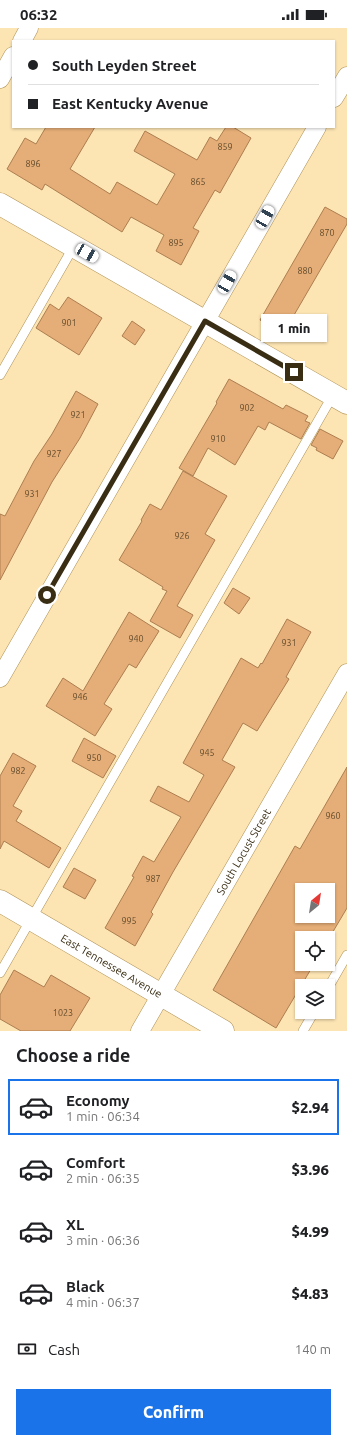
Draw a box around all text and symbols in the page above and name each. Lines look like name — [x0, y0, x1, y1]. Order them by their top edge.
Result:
text: 06:32 — [20, 6, 58, 23]
text: South Leyden Street — [52, 57, 197, 74]
text: East Kentucky Avenue — [52, 95, 209, 112]
house number: 859 — [217, 142, 233, 152]
house number: 896 — [25, 159, 41, 169]
house number: 865 — [190, 177, 206, 187]
car — [254, 204, 276, 230]
house number: 870 — [319, 228, 335, 238]
house number: 895 — [168, 238, 184, 248]
car — [74, 242, 100, 264]
house number: 880 — [297, 266, 313, 276]
car — [216, 269, 238, 295]
callout: 1 min — [261, 314, 327, 342]
house number: 901 — [61, 318, 77, 328]
text: 1 min — [277, 321, 311, 335]
route end — [285, 363, 303, 381]
house number: 902 — [239, 403, 255, 413]
house number: 921 — [70, 410, 86, 420]
house number: 910 — [210, 434, 226, 444]
house number: 927 — [46, 449, 62, 459]
house number: 931 — [24, 489, 40, 499]
house number: 926 — [174, 531, 190, 541]
route start — [38, 586, 56, 604]
house number: 940 — [128, 634, 144, 644]
house number: 931 — [281, 638, 297, 648]
house number: 946 — [72, 692, 88, 702]
house number: 945 — [199, 748, 215, 758]
house number: 950 — [86, 753, 102, 763]
house number: 982 — [10, 766, 26, 776]
street label: South Locust Street — [214, 806, 274, 897]
house number: 960 — [325, 811, 341, 821]
house number: 987 — [145, 874, 161, 884]
north arrow — [295, 883, 335, 923]
map controls — [295, 883, 335, 1019]
house number: 995 — [121, 916, 137, 926]
button: locate — [295, 931, 335, 971]
street label: East Tennessee Avenue — [59, 932, 164, 1000]
button: layers — [295, 979, 335, 1019]
house number: 1023 — [53, 1008, 73, 1018]
text: Choose a ride — [16, 1045, 130, 1065]
icon: car — [18, 1089, 54, 1125]
text: Economy — [66, 1092, 130, 1109]
text: $2.94 — [291, 1099, 329, 1116]
text: 1 min · 06:34 — [66, 1109, 140, 1123]
icon: car — [18, 1151, 54, 1187]
text: Comfort — [66, 1154, 125, 1171]
text: $3.96 — [291, 1161, 329, 1178]
text: 2 min · 06:35 — [66, 1171, 140, 1185]
icon: car — [18, 1213, 54, 1249]
text: XL — [66, 1216, 84, 1233]
text: $4.99 — [291, 1223, 329, 1240]
text: 3 min · 06:36 — [66, 1233, 140, 1247]
icon: car — [18, 1275, 54, 1311]
text: Black — [66, 1278, 105, 1295]
text: $4.83 — [291, 1285, 329, 1302]
text: 4 min · 06:37 — [66, 1295, 140, 1309]
icon: cash — [16, 1338, 38, 1360]
text: Cash — [48, 1341, 80, 1358]
text: 140 m — [295, 1342, 331, 1356]
button: Confirm — [16, 1389, 331, 1435]

